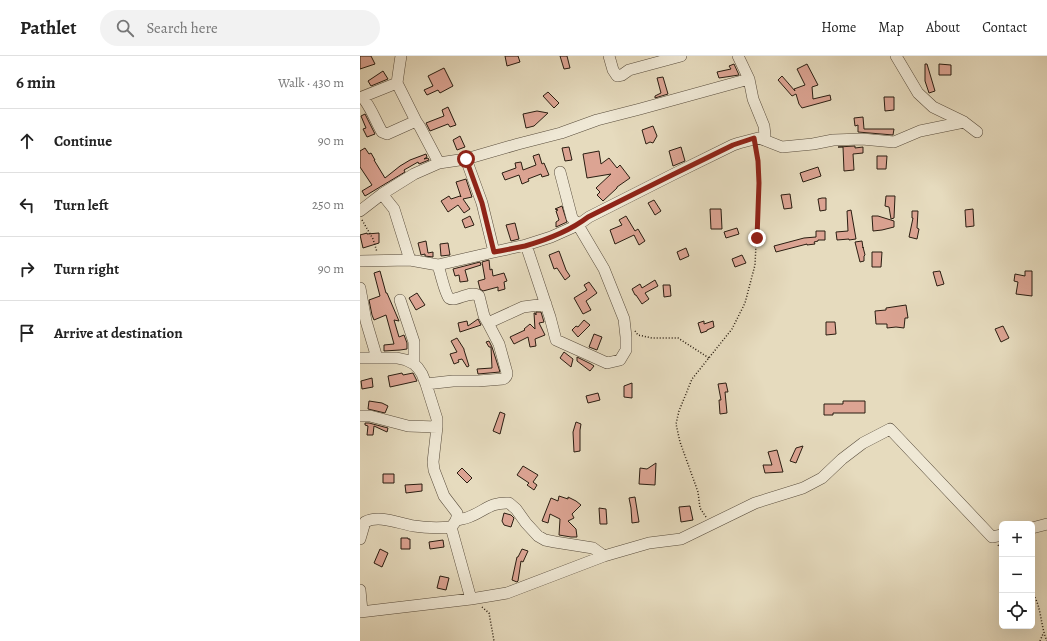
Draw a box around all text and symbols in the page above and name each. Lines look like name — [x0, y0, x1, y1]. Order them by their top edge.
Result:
search box — [100, 10, 380, 46]
text: Pathlet — [20, 15, 76, 41]
icon: search — [114, 17, 136, 39]
text: Search here — [146, 18, 218, 38]
text: Home — [821, 18, 856, 37]
text: Map — [878, 18, 904, 37]
text: About — [926, 18, 960, 37]
text: Contact — [982, 18, 1027, 37]
text: 6 min — [16, 71, 56, 94]
text: Walk · 430 m — [278, 74, 344, 91]
icon: ahead — [16, 130, 38, 152]
text: Continue — [54, 131, 112, 151]
text: 90 m — [318, 132, 344, 149]
route start — [457, 150, 475, 168]
icon: left — [16, 194, 38, 216]
text: Turn left — [54, 195, 109, 215]
text: 250 m — [312, 196, 344, 213]
route end — [748, 229, 766, 247]
icon: right — [16, 258, 38, 280]
text: Turn right — [54, 259, 119, 279]
text: 90 m — [318, 260, 344, 277]
icon: arrive — [16, 322, 38, 344]
text: Arrive at destination — [54, 323, 183, 343]
map controls — [999, 521, 1035, 629]
button: + — [999, 521, 1035, 557]
button: − — [999, 557, 1035, 593]
button: locate — [999, 593, 1035, 629]

